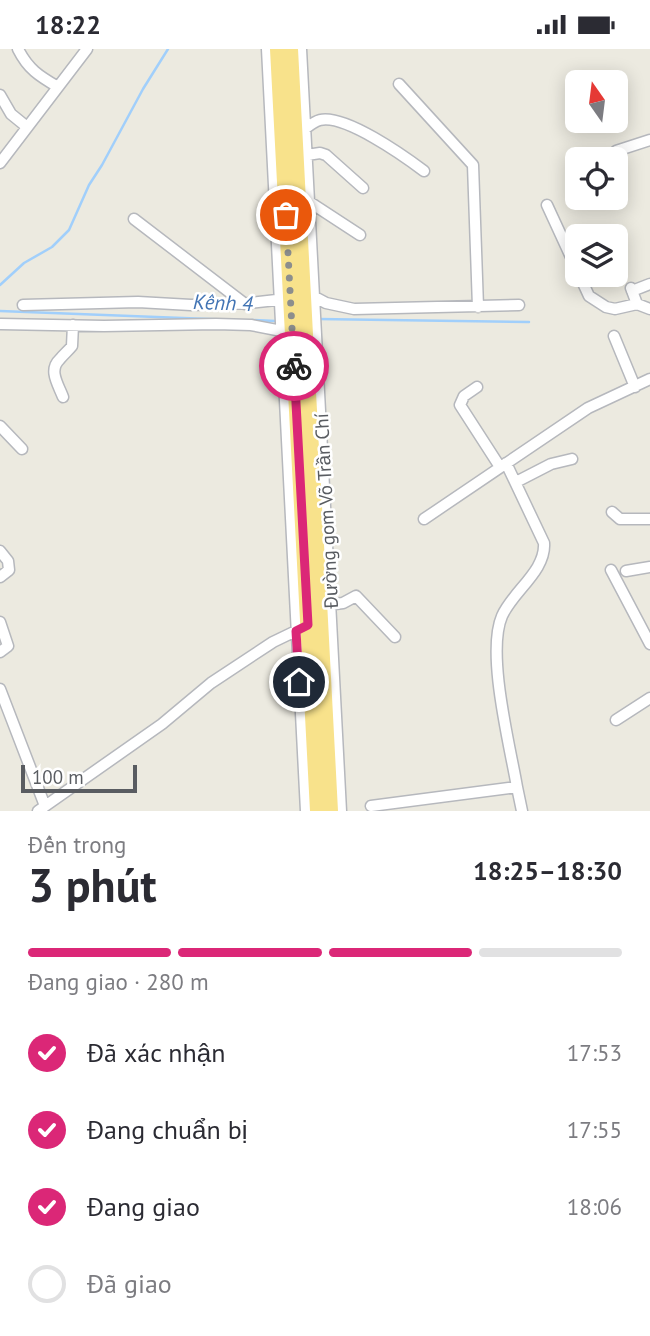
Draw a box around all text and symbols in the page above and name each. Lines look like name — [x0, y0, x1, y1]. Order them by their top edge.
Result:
text: 18:22 — [35, 8, 101, 41]
north arrow — [565, 70, 628, 133]
map controls — [565, 70, 628, 287]
button: locate — [565, 147, 628, 210]
pin — [256, 185, 316, 245]
icon: bag — [267, 196, 305, 234]
button: layers — [565, 224, 628, 287]
water label: Kênh 4 — [193, 288, 254, 317]
courier — [259, 331, 329, 401]
icon: bike — [275, 347, 313, 385]
street label: Đường gom Võ Trần Chí — [309, 413, 343, 610]
pin — [269, 652, 329, 712]
icon: home — [280, 663, 318, 701]
scale bar — [21, 762, 136, 794]
text: 100 m — [32, 765, 84, 789]
text: Đến trong — [28, 830, 126, 859]
text: 18:25–18:30 — [473, 854, 622, 887]
text: 3 phút — [28, 855, 156, 915]
text: Đang giao · 280 m — [28, 967, 209, 996]
icon: check — [28, 1034, 66, 1072]
text: Đã xác nhận — [87, 1036, 225, 1069]
text: 17:53 — [567, 1038, 622, 1067]
icon: check — [28, 1111, 66, 1149]
text: Đang chuẩn bị — [87, 1113, 248, 1146]
text: 17:55 — [567, 1115, 622, 1144]
icon: check — [28, 1188, 66, 1226]
text: Đang giao — [87, 1190, 200, 1223]
text: 18:06 — [567, 1192, 622, 1221]
text: Đã giao — [87, 1267, 172, 1300]

